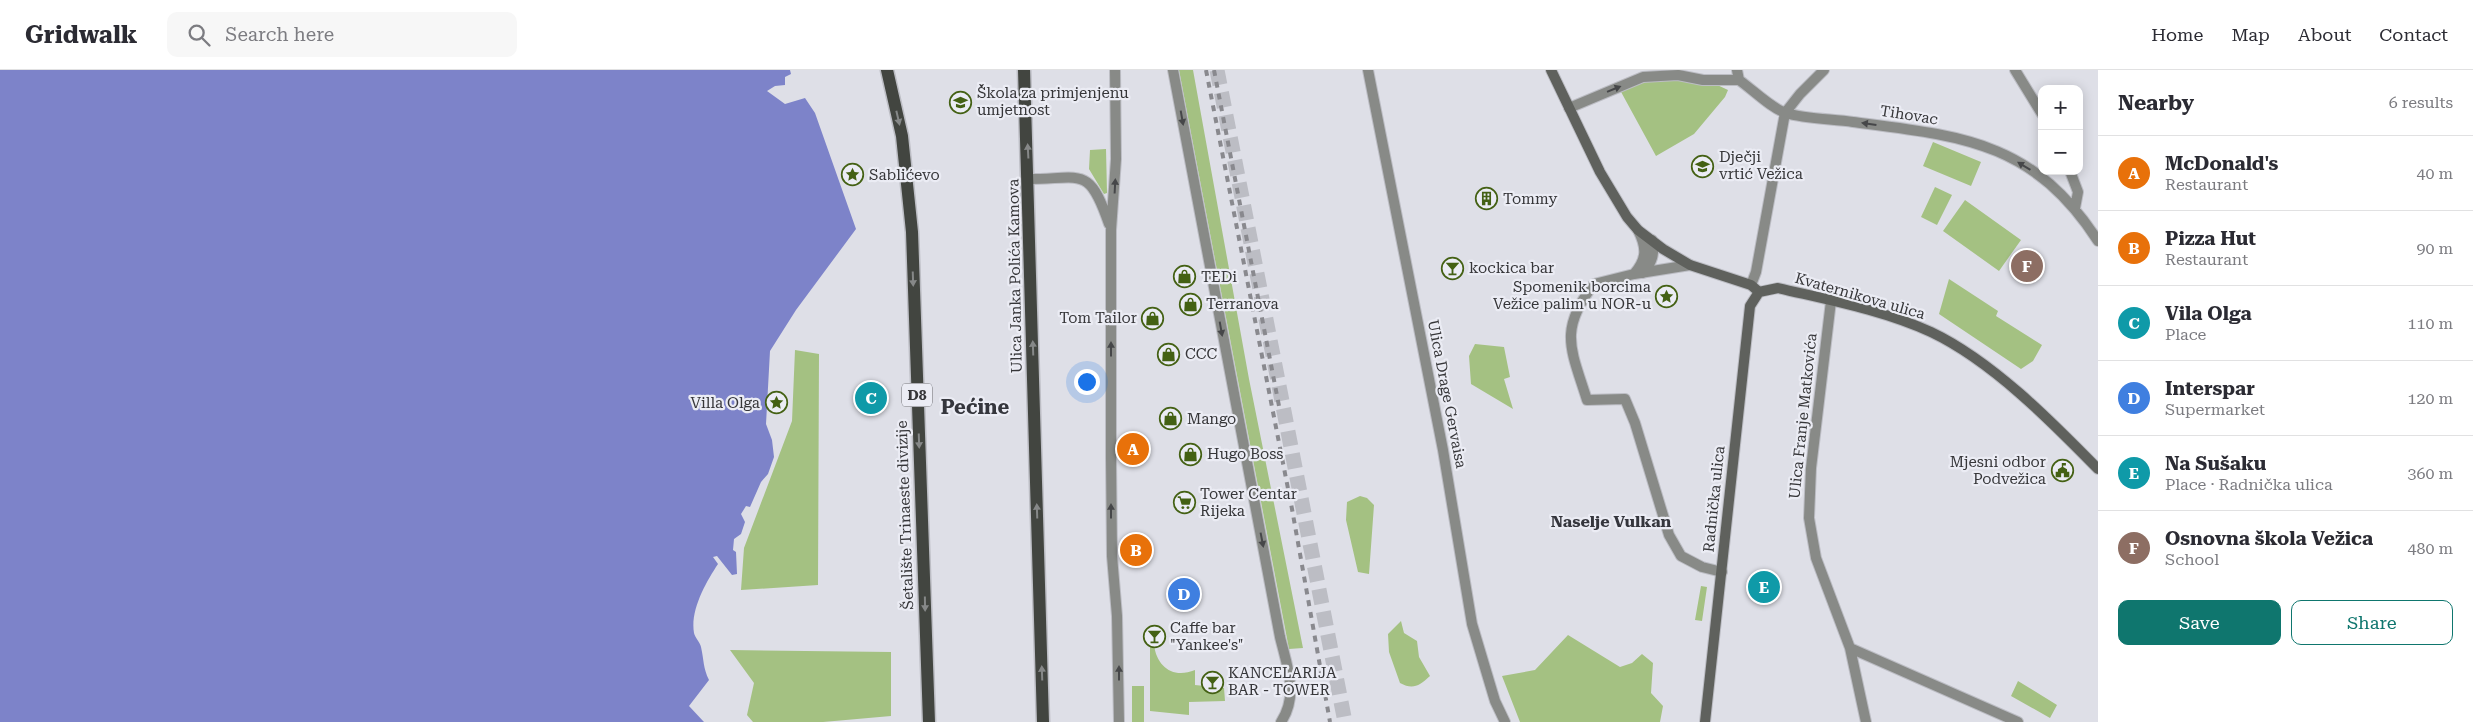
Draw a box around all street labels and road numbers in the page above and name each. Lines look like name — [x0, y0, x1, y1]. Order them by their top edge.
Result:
street label: Tihovac — [1879, 102, 1939, 128]
street label: Ulica Janka Polića Kamova — [1004, 179, 1026, 373]
street label: Kvaternikova ulica — [1793, 269, 1927, 323]
street label: Ulica Drage Gervaisa — [1424, 318, 1470, 470]
street label: Ulica Franje Matkovića — [1785, 332, 1821, 500]
road number: D8 — [902, 384, 932, 406]
street label: Šetalište Trinaeste divizije — [893, 420, 917, 610]
street label: Radnička ulica — [1699, 445, 1729, 553]

